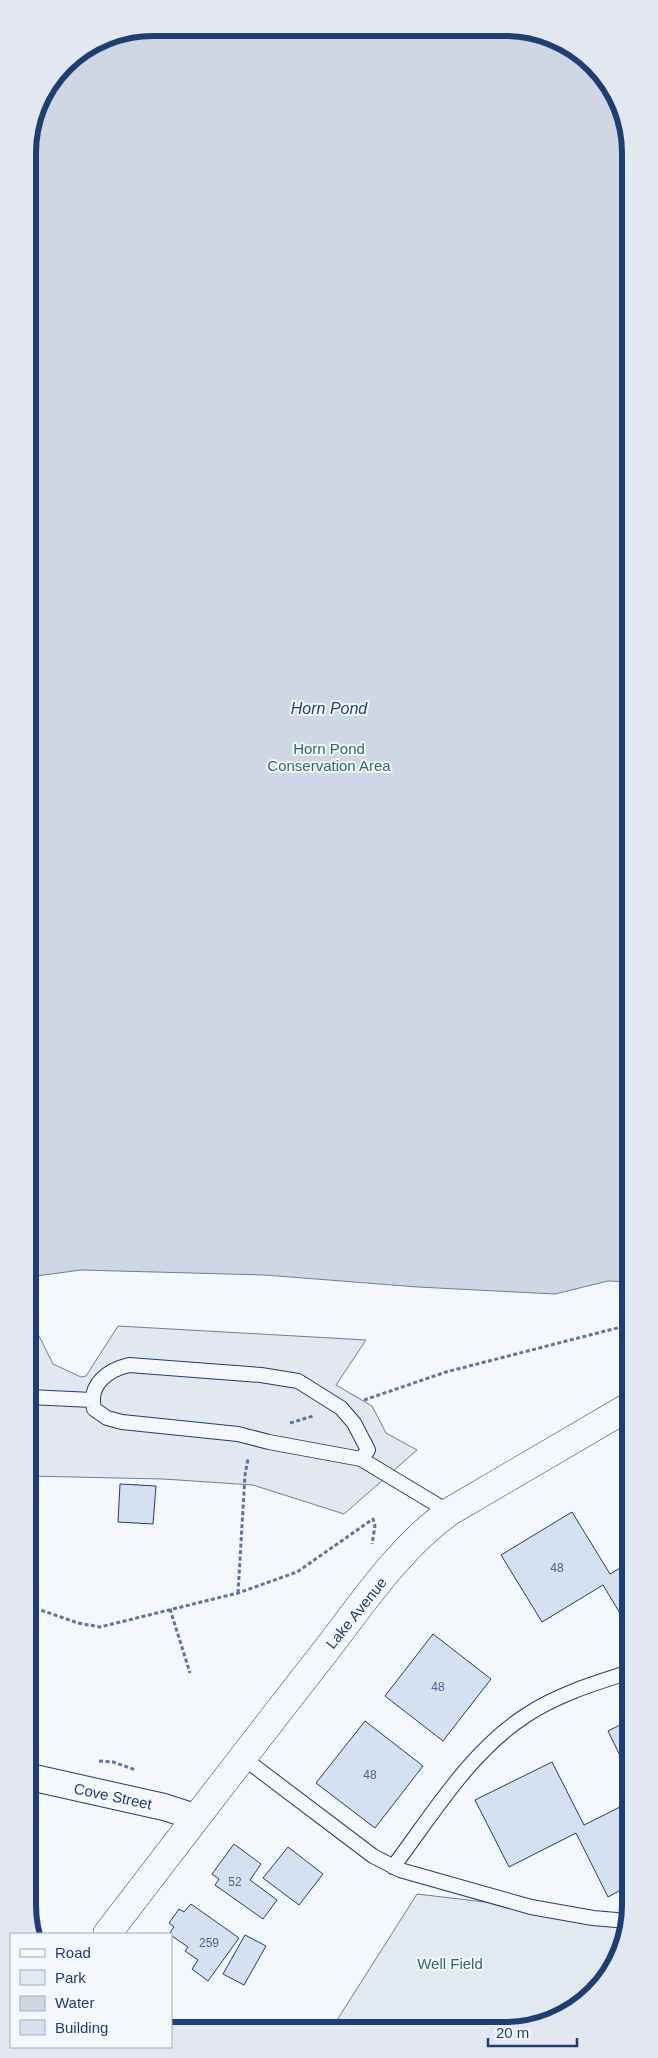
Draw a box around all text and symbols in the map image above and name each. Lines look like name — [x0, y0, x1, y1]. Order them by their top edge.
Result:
water label: Horn Pond — [291, 700, 368, 717]
park label: Horn Pond Conservation Area — [267, 740, 391, 774]
house number: 48 — [550, 1561, 564, 1575]
street label: Lake Avenue — [322, 1574, 390, 1652]
house number: 48 — [431, 1680, 445, 1694]
house number: 48 — [363, 1768, 377, 1782]
street label: Cove Street — [72, 1779, 154, 1813]
house number: 52 — [228, 1875, 242, 1889]
legend — [10, 1933, 172, 2048]
house number: 259 — [199, 1936, 219, 1950]
text: Road — [55, 1944, 91, 1961]
park label: Well Field — [417, 1955, 483, 1972]
text: Park — [55, 1969, 86, 1986]
text: Water — [55, 1994, 94, 2011]
scale bar — [488, 2016, 577, 2048]
text: Building — [55, 2019, 108, 2036]
text: 20 m — [496, 2024, 529, 2041]

